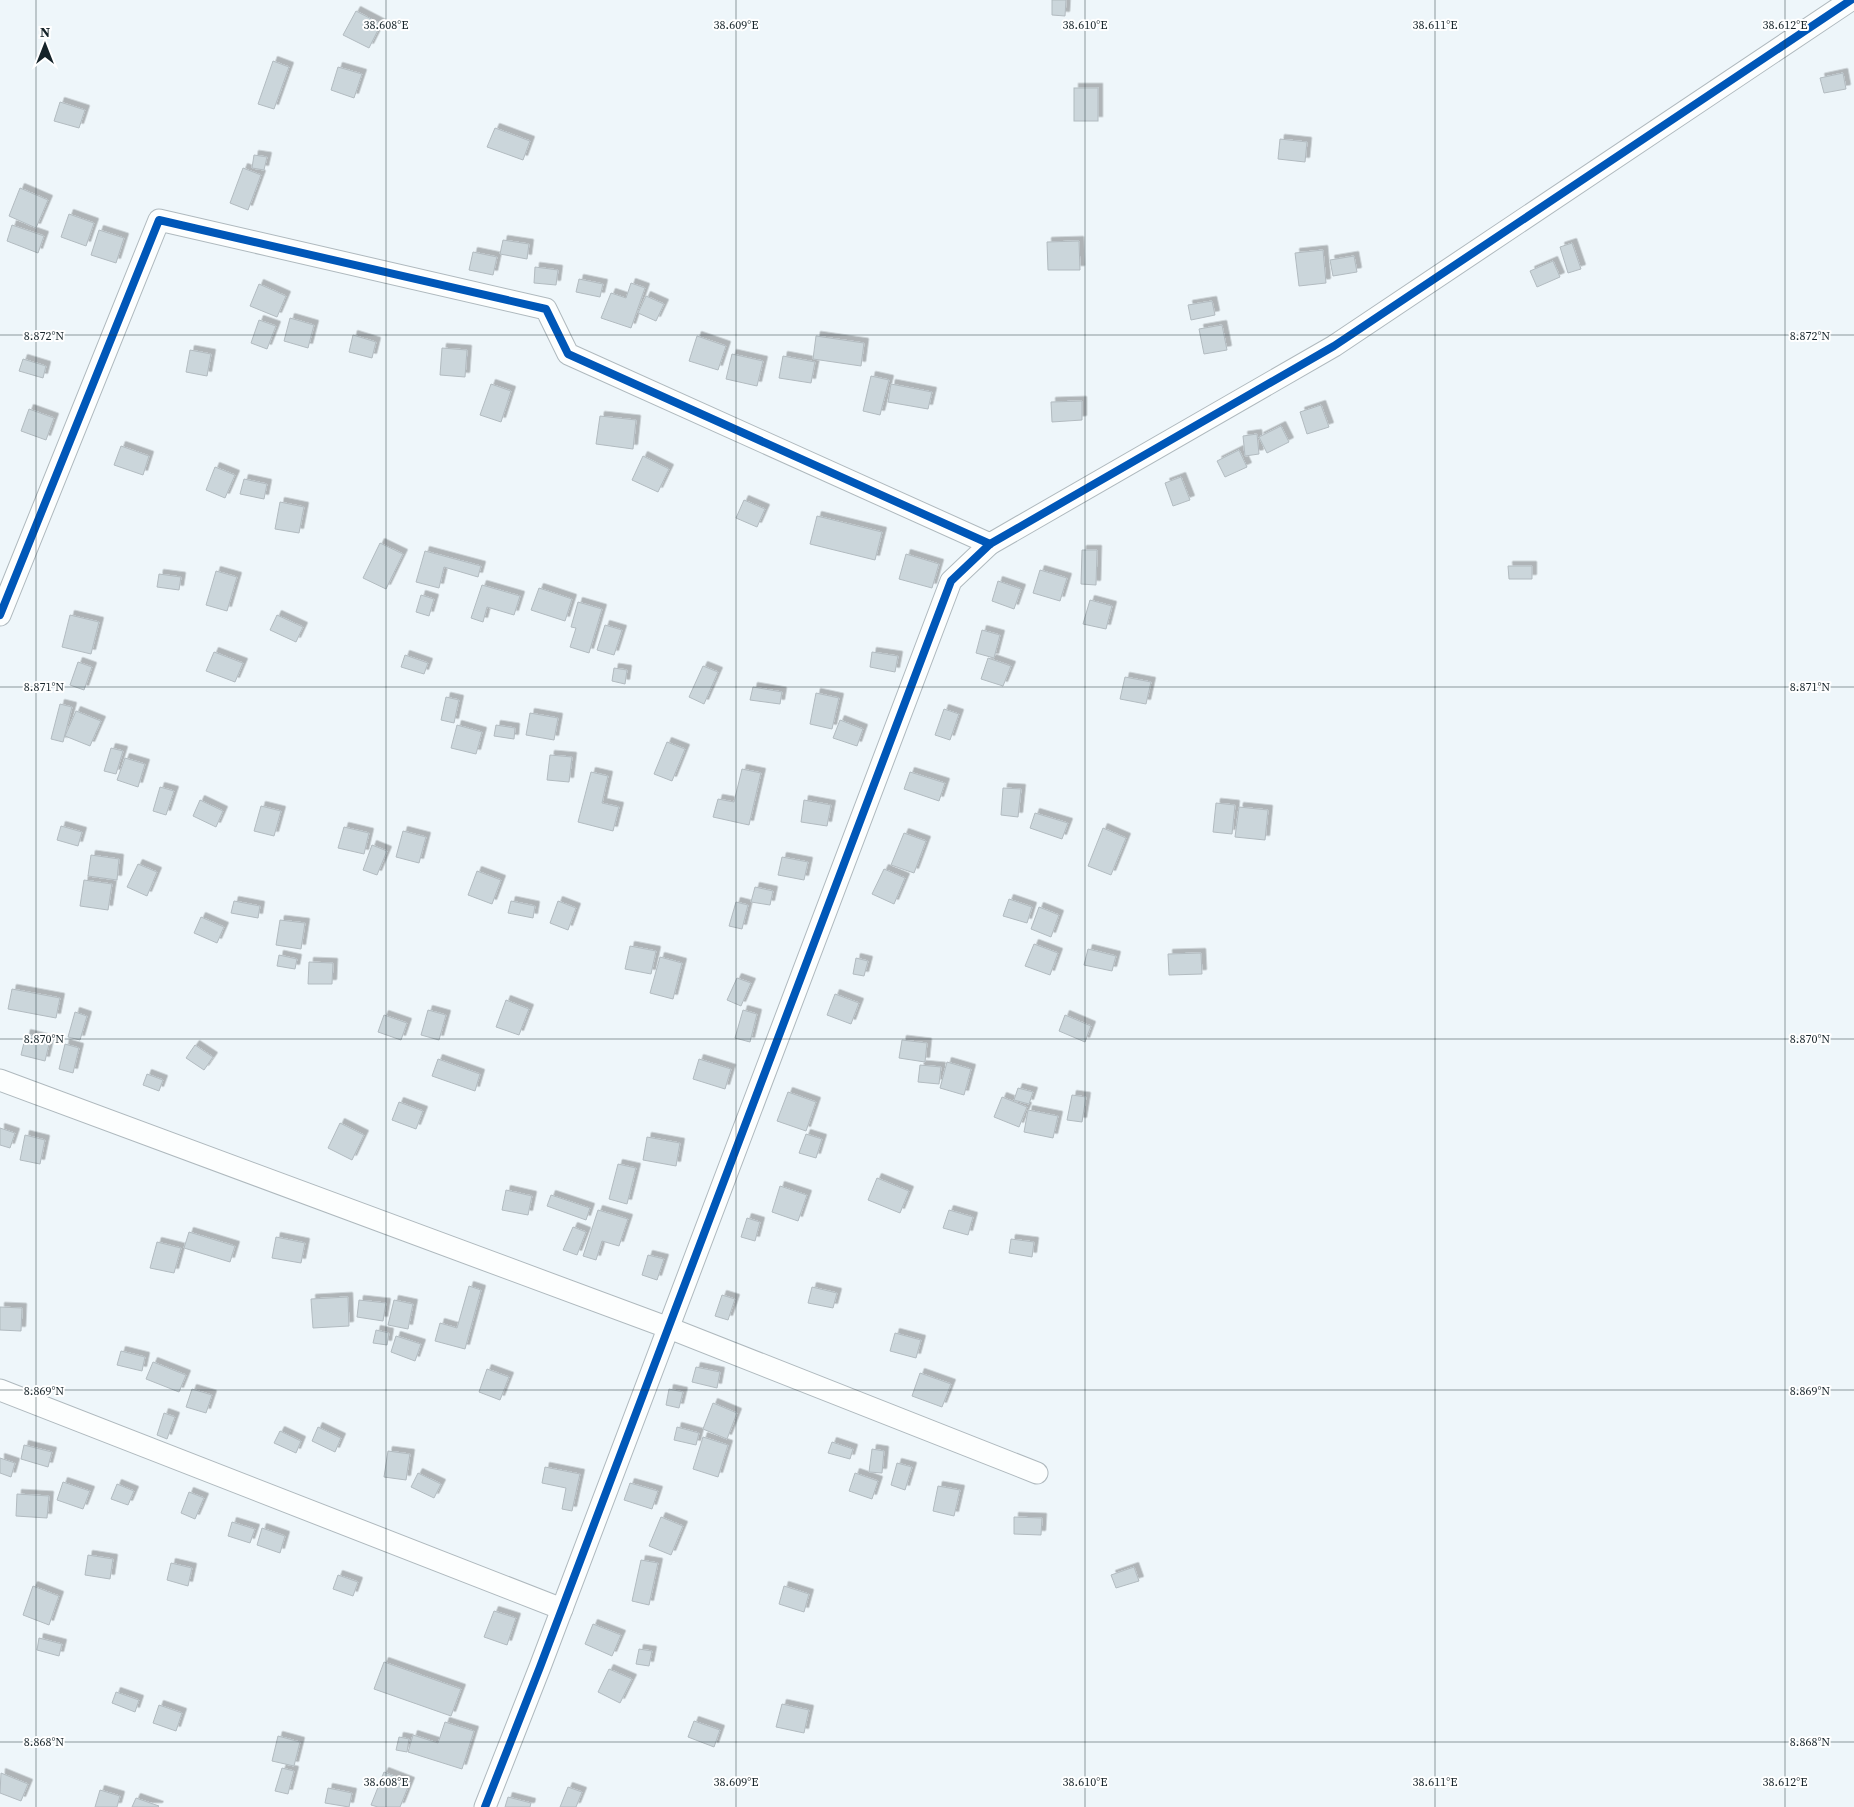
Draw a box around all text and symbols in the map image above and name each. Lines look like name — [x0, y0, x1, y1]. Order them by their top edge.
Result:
text: 38.608°E — [364, 17, 408, 33]
text: 38.609°E — [714, 17, 758, 33]
text: 38.610°E — [1063, 17, 1107, 33]
text: 38.611°E — [1413, 17, 1457, 33]
text: 38.612°E — [1763, 17, 1807, 33]
north arrow — [20, 20, 70, 70]
text: N — [40, 22, 50, 42]
text: 8.872°N — [24, 328, 64, 344]
text: 8.872°N — [1790, 328, 1830, 344]
text: 8.871°N — [24, 679, 64, 695]
text: 8.871°N — [1790, 679, 1830, 695]
text: 8.870°N — [24, 1031, 64, 1047]
text: 8.870°N — [1790, 1031, 1830, 1047]
text: 8.869°N — [24, 1383, 64, 1399]
text: 8.869°N — [1790, 1383, 1830, 1399]
text: 8.868°N — [24, 1734, 64, 1750]
text: 8.868°N — [1790, 1734, 1830, 1750]
text: 38.608°E — [364, 1774, 408, 1790]
text: 38.609°E — [714, 1774, 758, 1790]
text: 38.610°E — [1063, 1774, 1107, 1790]
text: 38.611°E — [1413, 1774, 1457, 1790]
text: 38.612°E — [1763, 1774, 1807, 1790]

